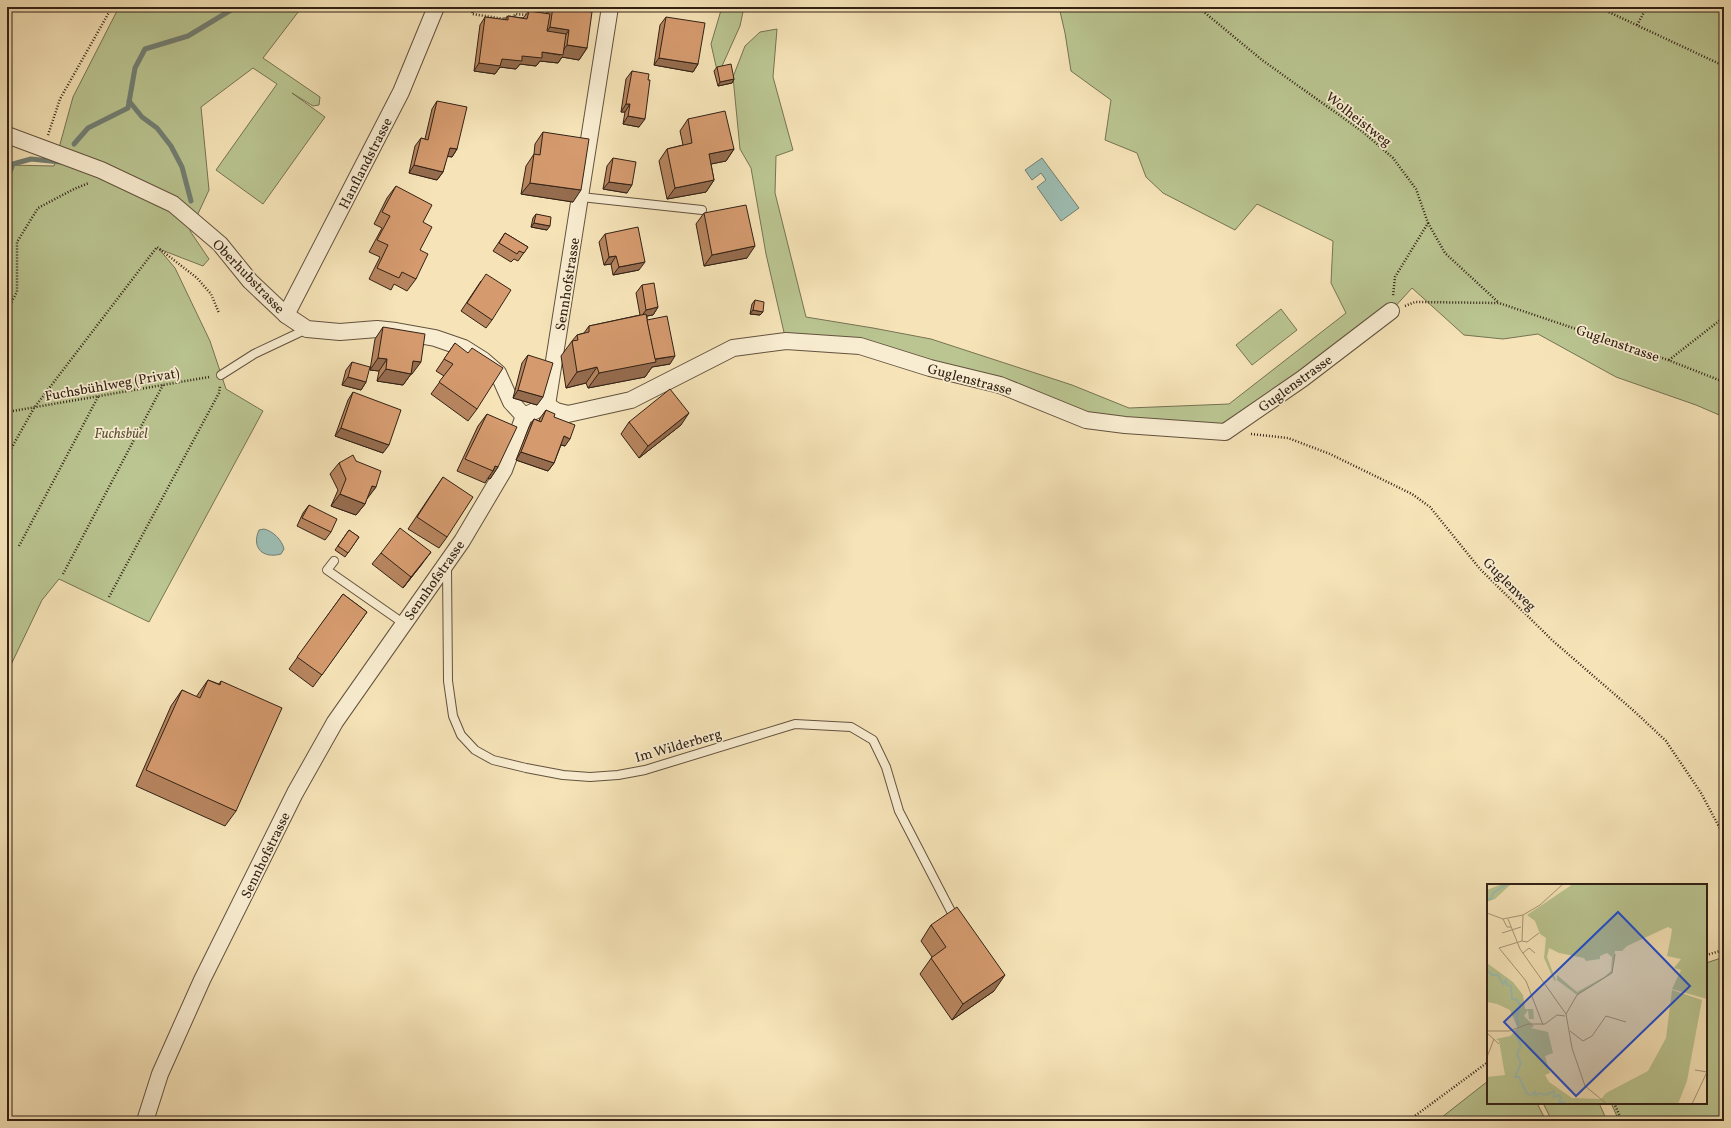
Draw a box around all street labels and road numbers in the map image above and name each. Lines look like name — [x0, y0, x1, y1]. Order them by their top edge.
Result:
street label: Wolheistweg — [1321, 88, 1395, 152]
street label: Hanflandstrasse — [335, 114, 398, 213]
street label: Oberhubstrasse — [208, 236, 289, 319]
street label: Sennhofstrasse — [552, 236, 585, 332]
street label: Guglenstrasse — [1573, 321, 1662, 368]
street label: Guglenstrasse — [1255, 351, 1337, 417]
street label: Guglenstrasse — [925, 360, 1014, 401]
street label: Fuchsbühlweg (Privat) — [43, 364, 181, 407]
street label: Sennhofstrasse — [400, 537, 470, 625]
street label: Guglenweg — [1478, 554, 1540, 616]
street label: Im Wilderberg — [633, 725, 724, 768]
street label: Sennhofstrasse — [237, 809, 296, 902]

